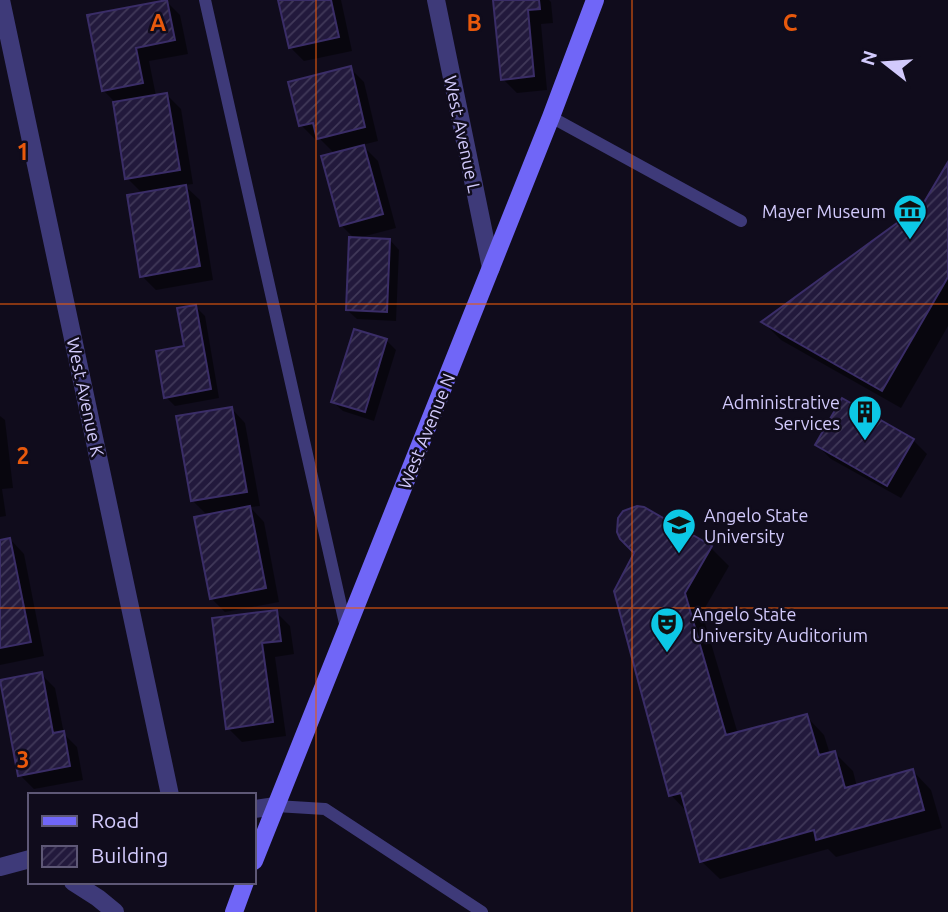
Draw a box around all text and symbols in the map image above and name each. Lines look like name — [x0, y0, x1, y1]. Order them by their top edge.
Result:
text: A — [150, 10, 166, 35]
text: B — [466, 10, 482, 35]
text: C — [783, 10, 798, 35]
north arrow — [850, 28, 920, 98]
text: N — [856, 48, 881, 68]
street label: West Avenue L — [441, 74, 485, 194]
text: 1 — [17, 139, 29, 164]
museum icon: Mayer Museum — [891, 192, 929, 241]
place label: Mayer Museum — [762, 201, 886, 221]
street label: West Avenue K — [64, 336, 108, 458]
street label: West Avenue N — [394, 370, 458, 492]
place label: Administrative Services — [722, 392, 840, 433]
building icon: Administrative Services — [846, 393, 884, 442]
text: 2 — [17, 443, 29, 468]
place label: Angelo State University — [704, 505, 808, 546]
school or university icon: Angelo State University — [660, 506, 698, 555]
place label: Angelo State University Auditorium — [692, 604, 868, 645]
theatre icon: Angelo State University Auditorium — [648, 605, 686, 654]
text: 3 — [17, 747, 29, 772]
legend — [28, 793, 256, 884]
text: Road — [91, 808, 139, 832]
text: Building — [91, 843, 168, 867]

